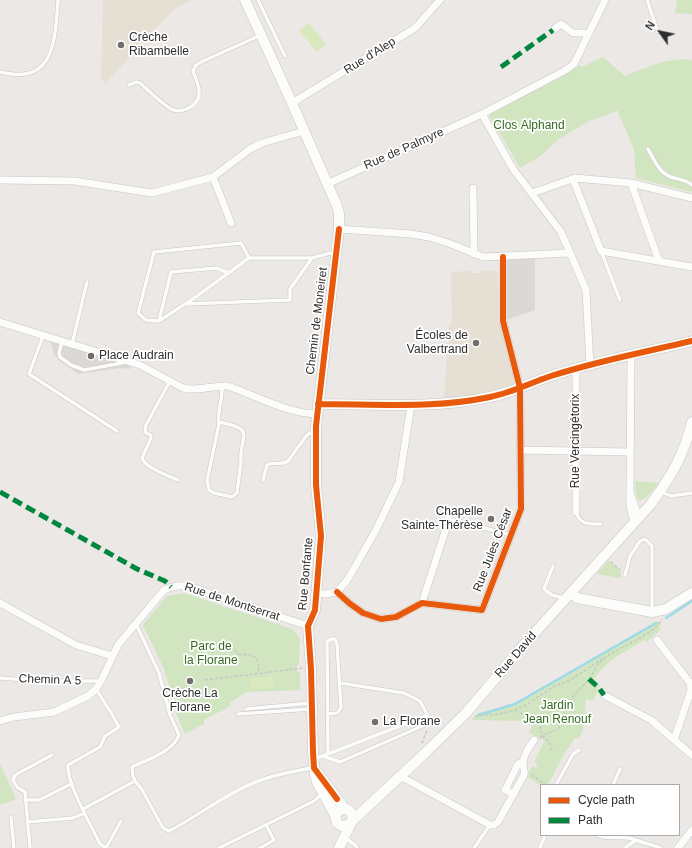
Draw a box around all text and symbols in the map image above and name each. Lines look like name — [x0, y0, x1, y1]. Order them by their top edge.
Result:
north arrow — [640, 12, 680, 52]
text: N — [643, 19, 657, 32]
place label: Crèche Ribambelle — [129, 31, 189, 59]
street label: Rue d'Alep — [341, 34, 399, 78]
marker: Crèche Ribambelle — [116, 40, 126, 50]
park label: Clos Alphand — [493, 119, 565, 133]
street label: Rue de Palmyre — [362, 125, 446, 173]
street label: Chemin de Moneiret — [303, 266, 331, 376]
place label: Écoles de Valbertrand — [407, 329, 468, 357]
marker: Écoles de Valbertrand — [471, 338, 481, 348]
place label: Place Audrain — [99, 349, 174, 363]
marker: Place Audrain — [86, 351, 96, 361]
street label: Rue Vercingétorix — [569, 394, 583, 488]
place label: Chapelle Sainte-Thérèse — [401, 505, 483, 533]
street label: Rue Jules César — [470, 506, 516, 594]
marker: Chapelle Sainte-Thérèse — [486, 514, 496, 524]
street label: Rue Bonfante — [296, 537, 316, 611]
street label: Rue de Montserrat — [183, 580, 281, 624]
street label: Rue David — [492, 629, 540, 681]
park label: Parc de la Florane — [184, 640, 238, 668]
street label: Chemin A 5 — [18, 672, 82, 688]
marker: Crèche La Florane — [185, 676, 195, 686]
place label: Crèche La Florane — [162, 687, 218, 715]
park label: Jardin Jean Renouf — [523, 699, 591, 727]
place label: La Florane — [383, 715, 440, 729]
marker: La Florane — [370, 717, 380, 727]
legend — [540, 784, 680, 836]
text: Cycle path — [578, 793, 635, 807]
text: Path — [578, 813, 603, 827]

